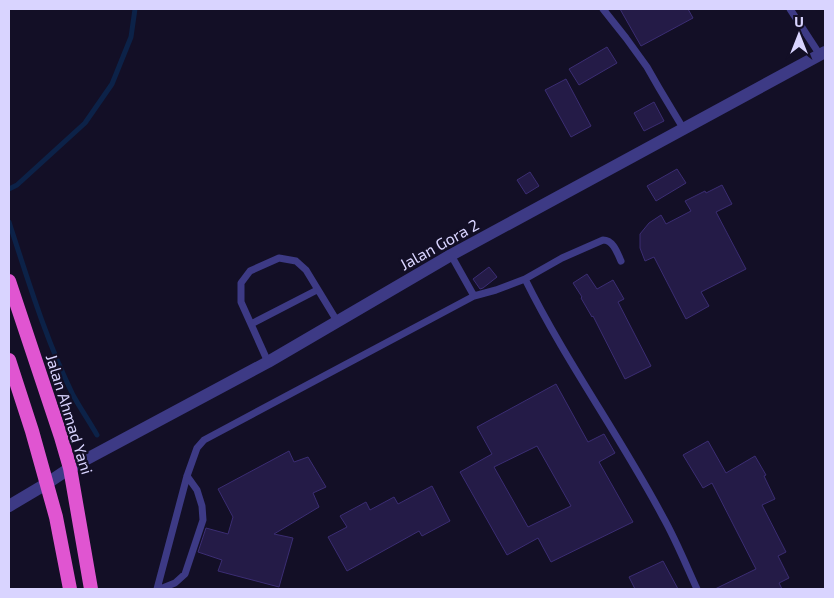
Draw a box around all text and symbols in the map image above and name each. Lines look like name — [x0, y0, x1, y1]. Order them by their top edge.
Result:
north arrow — [774, 10, 824, 60]
text: U — [794, 13, 804, 30]
street label: Jalan Gora 2 — [396, 214, 482, 274]
street label: Jalan Ahmad Yani — [43, 352, 97, 476]

